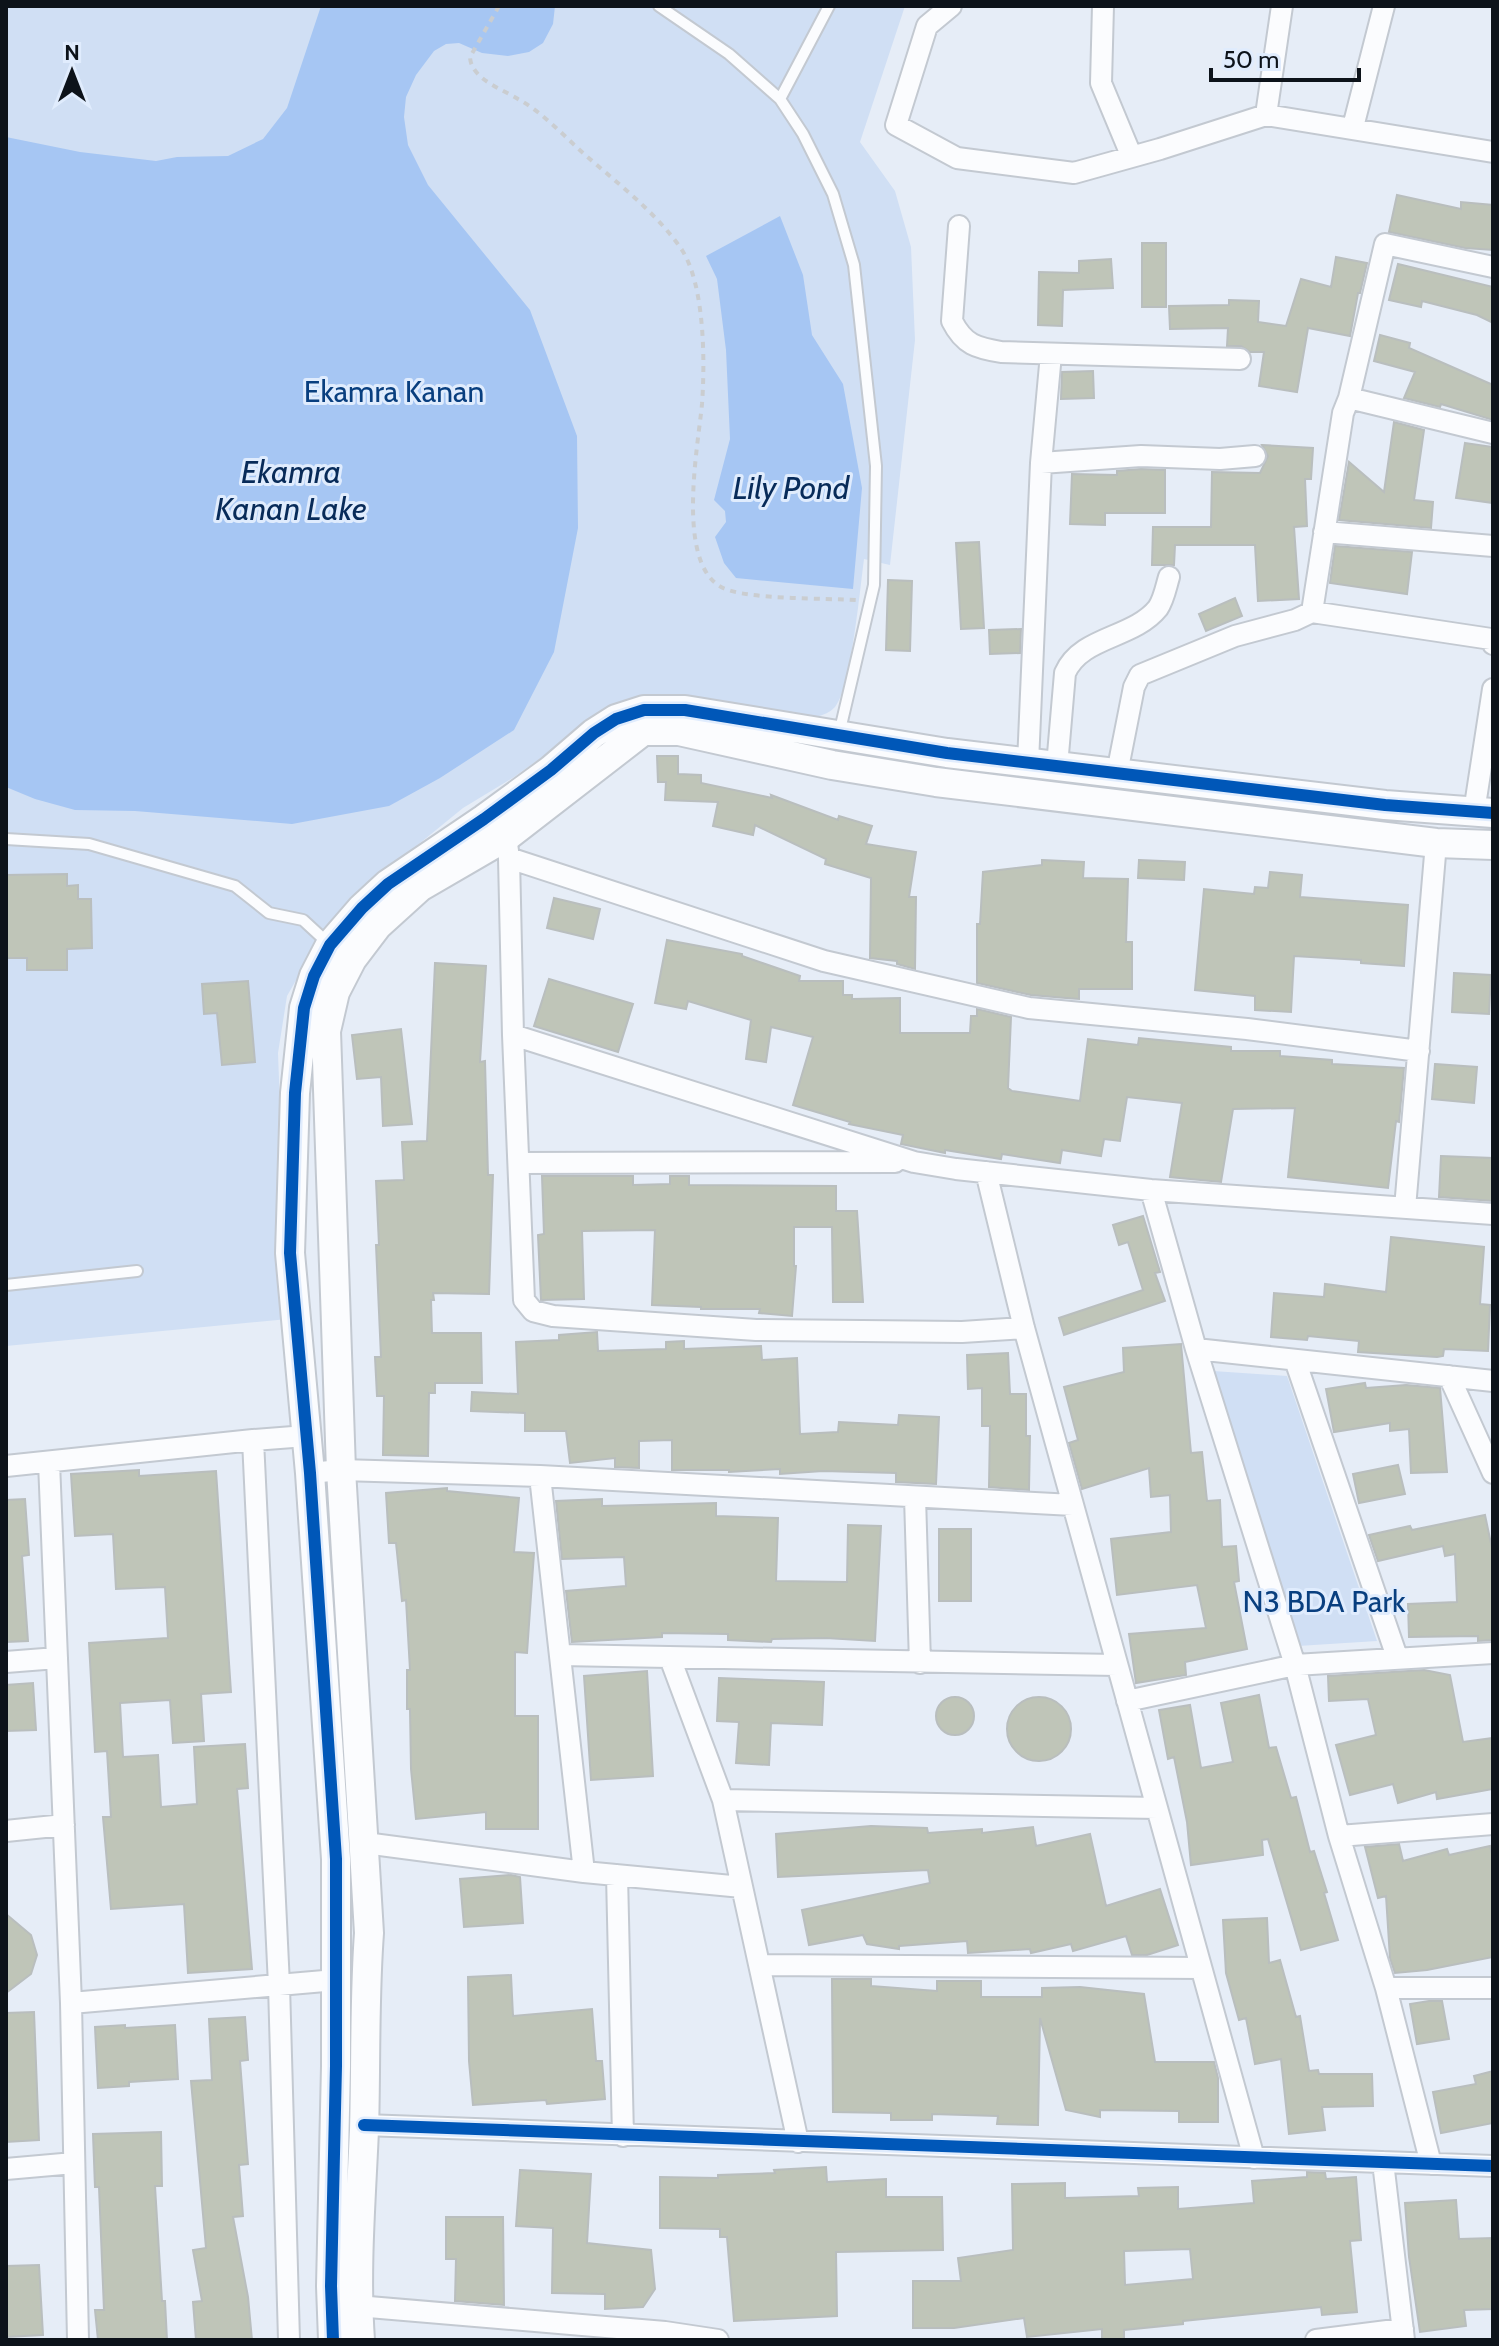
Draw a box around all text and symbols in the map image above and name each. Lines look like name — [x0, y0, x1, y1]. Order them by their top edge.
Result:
north arrow — [32, 32, 112, 112]
scale bar — [1211, 32, 1359, 82]
text: N — [64, 39, 80, 66]
text: 50 m — [1223, 45, 1279, 74]
park label: Ekamra Kanan — [304, 373, 484, 410]
water label: Ekamra Kanan Lake — [215, 452, 367, 528]
water label: Lily Pond — [733, 468, 851, 507]
park label: N3 BDA Park — [1243, 1583, 1406, 1620]

